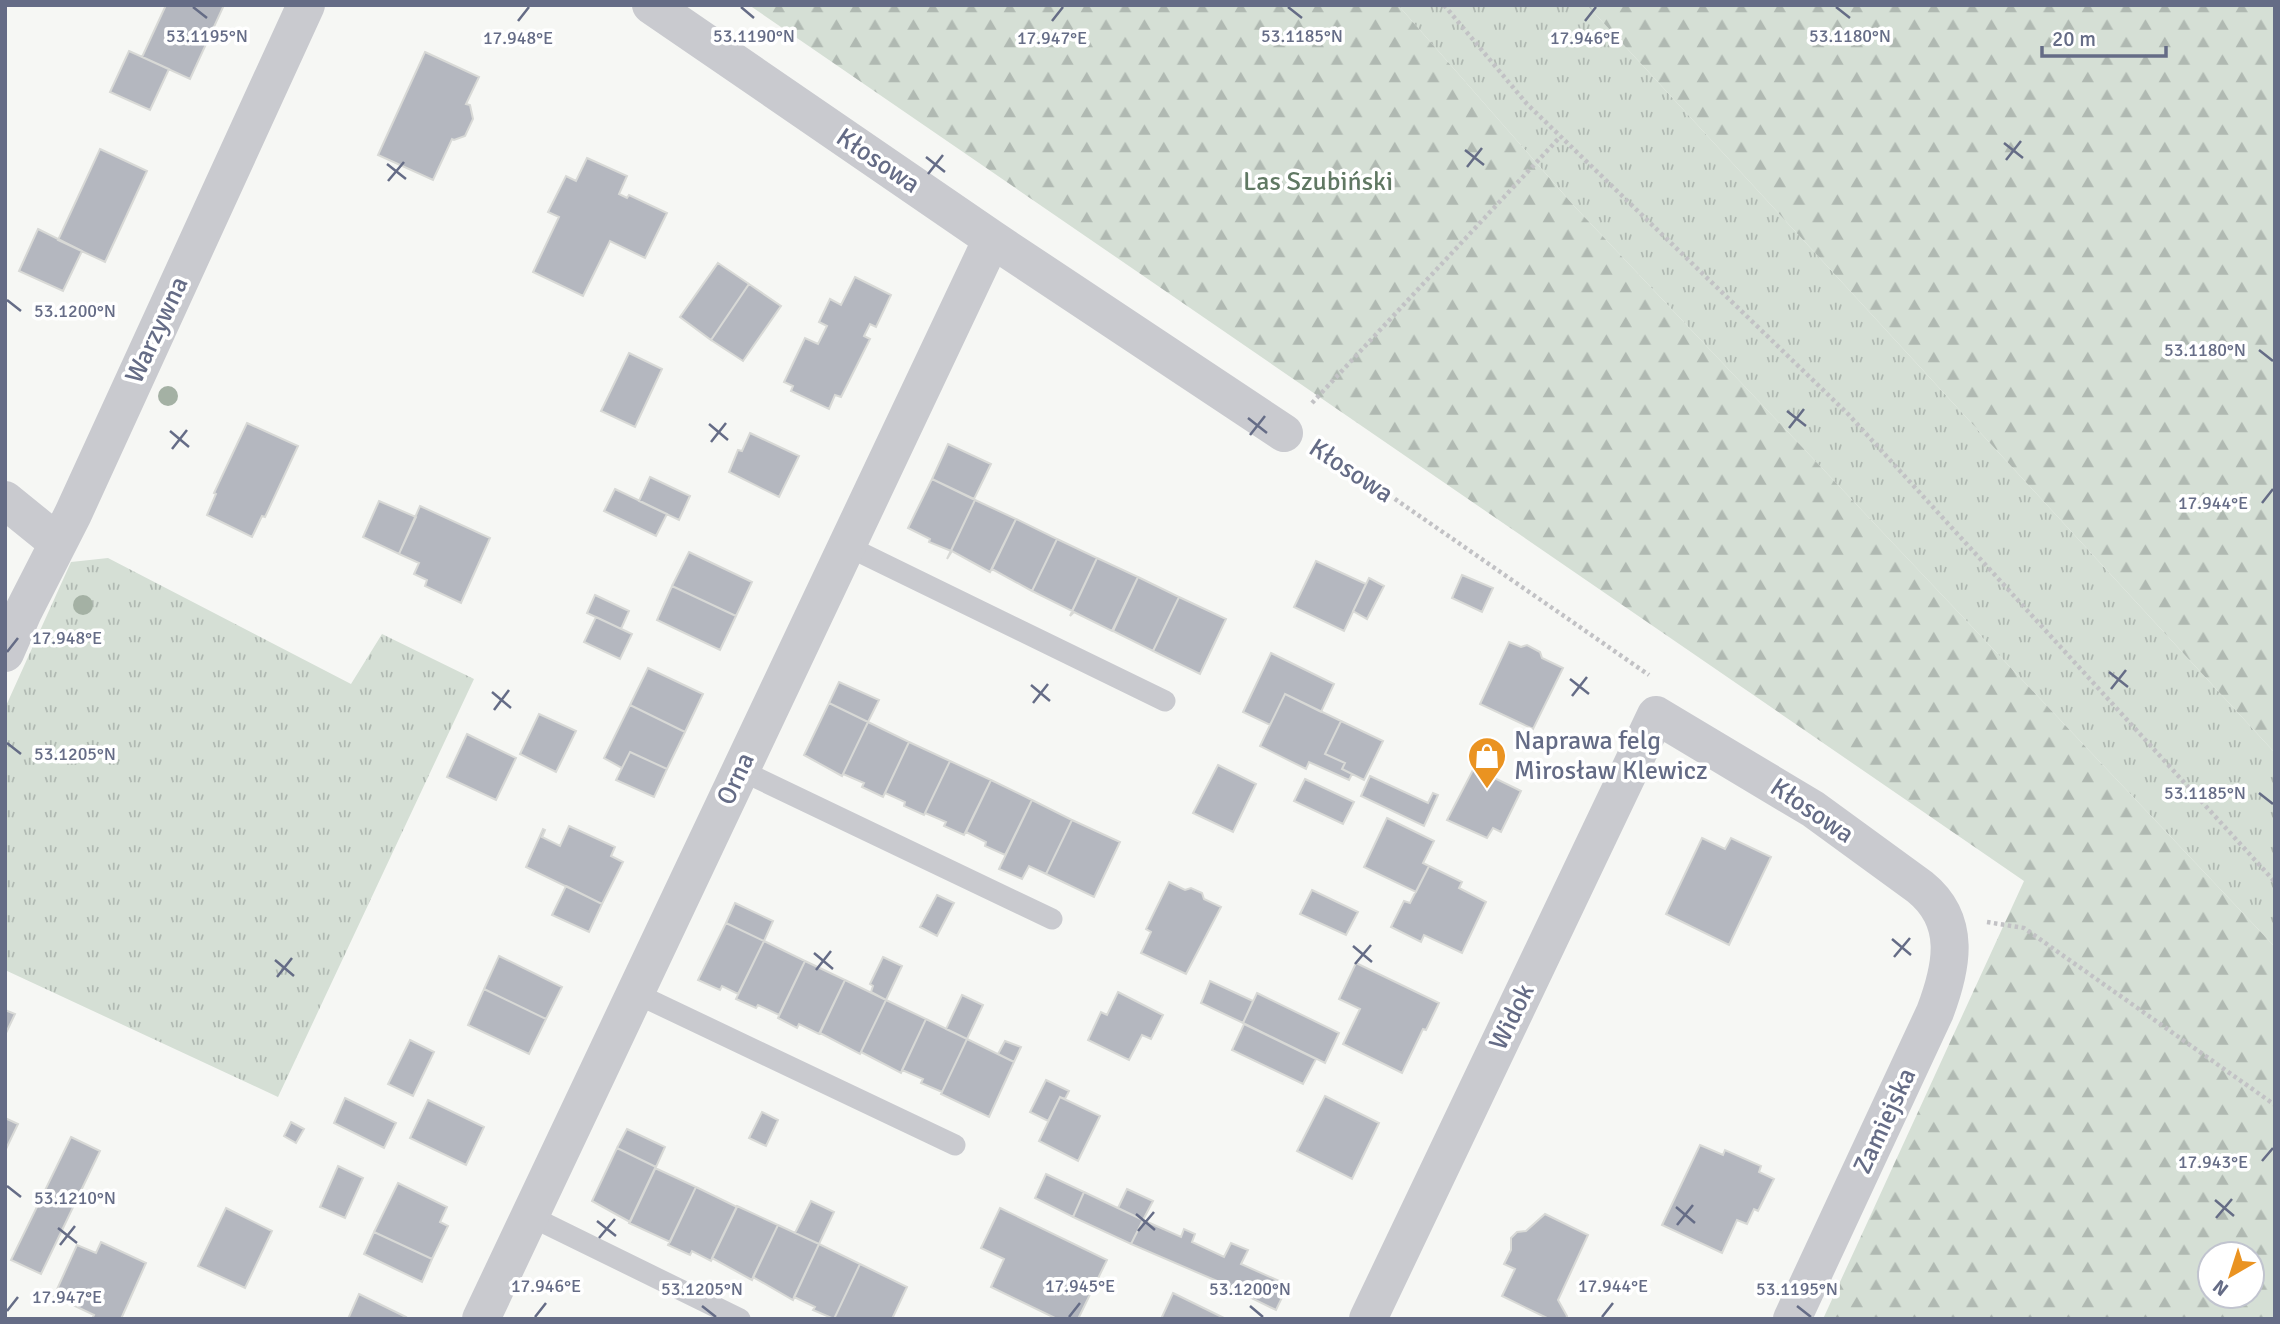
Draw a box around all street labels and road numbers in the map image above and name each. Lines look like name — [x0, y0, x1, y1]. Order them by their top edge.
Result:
street label: Kłosowa — [830, 121, 926, 201]
street label: Warzywna — [118, 272, 196, 388]
street label: Kłosowa — [1303, 432, 1399, 510]
street label: Orna — [710, 748, 762, 810]
street label: Kłosowa — [1764, 771, 1860, 851]
street label: Widok — [1482, 979, 1542, 1055]
street label: Zamiejska — [1847, 1063, 1923, 1179]

